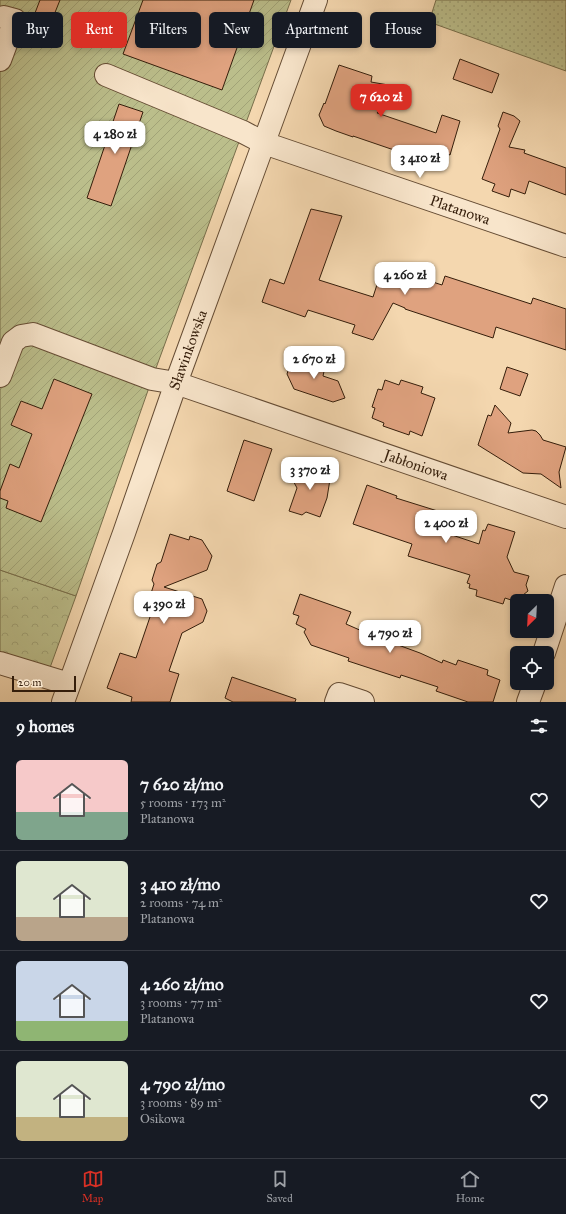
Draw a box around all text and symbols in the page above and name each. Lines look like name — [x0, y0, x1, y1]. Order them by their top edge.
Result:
chip: Buy — [12, 12, 63, 48]
chip: Rent — [71, 12, 127, 48]
chip: Filters — [135, 12, 201, 48]
chip: New — [209, 12, 264, 48]
chip: Apartment — [272, 12, 362, 48]
chip: House — [370, 12, 436, 48]
pin: 7 620 zł — [340, 84, 422, 118]
text: 7 620 zł — [360, 89, 402, 105]
pin: 4 280 zł — [74, 121, 156, 155]
text: 4 280 zł — [93, 126, 137, 142]
pin: 3 410 zł — [379, 145, 461, 179]
text: 3 410 zł — [400, 150, 440, 166]
street label: Platanowa — [428, 191, 493, 229]
pin: 4 260 zł — [364, 262, 446, 296]
text: 4 260 zł — [383, 267, 427, 283]
street label: Sławinkowska — [165, 307, 211, 393]
pin: 2 670 zł — [273, 346, 355, 380]
text: 2 670 zł — [293, 351, 335, 367]
street label: Jabłoniowa — [379, 445, 451, 486]
pin: 3 370 zł — [269, 457, 351, 491]
text: 3 370 zł — [290, 462, 330, 478]
pin: 2 400 zł — [405, 510, 487, 544]
text: 2 400 zł — [424, 515, 468, 531]
pin: 4 390 zł — [123, 591, 205, 625]
north arrow — [510, 594, 554, 638]
map controls — [510, 594, 554, 690]
text: 4 390 zł — [143, 596, 185, 612]
pin: 4 790 zł — [349, 620, 431, 654]
text: 4 790 zł — [368, 625, 412, 641]
button: locate — [510, 646, 554, 690]
scale bar — [12, 674, 76, 693]
text: 20 m — [18, 676, 41, 689]
icon: filters — [528, 715, 550, 737]
text: 9 homes — [16, 716, 74, 737]
text: 7 620 zł/mo — [140, 774, 223, 795]
icon: home — [48, 776, 96, 824]
icon: heart — [528, 789, 550, 811]
text: 5 rooms · 173 m² — [140, 795, 226, 811]
text: Platanowa — [140, 811, 194, 827]
text: 3 410 zł/mo — [140, 874, 220, 895]
icon: home — [48, 877, 96, 925]
icon: heart — [528, 890, 550, 912]
text: 2 rooms · 74 m² — [140, 895, 223, 911]
text: Platanowa — [140, 911, 194, 927]
text: 4 260 zł/mo — [140, 974, 224, 995]
icon: home — [48, 977, 96, 1025]
icon: heart — [528, 990, 550, 1012]
text: 3 rooms · 77 m² — [140, 995, 222, 1011]
text: Platanowa — [140, 1011, 194, 1027]
text: 4 790 zł/mo — [140, 1074, 225, 1095]
icon: home — [48, 1077, 96, 1125]
icon: heart — [528, 1090, 550, 1112]
text: 3 rooms · 89 m² — [140, 1095, 222, 1111]
text: Osikowa — [140, 1111, 185, 1127]
tab: Map — [82, 1168, 104, 1205]
tab: Saved — [267, 1168, 293, 1205]
tab: Home — [456, 1168, 484, 1205]

